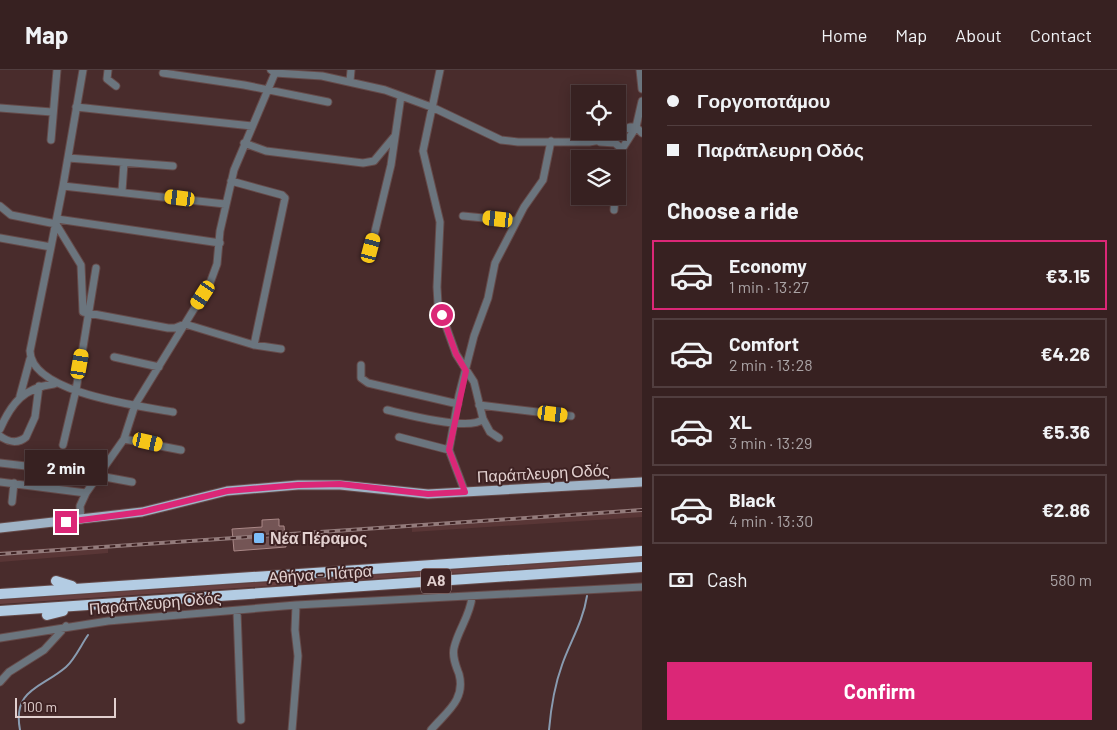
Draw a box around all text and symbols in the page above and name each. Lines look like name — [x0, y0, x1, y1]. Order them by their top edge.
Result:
text: Map — [25, 20, 68, 49]
text: Home — [821, 24, 867, 46]
text: Map — [895, 24, 927, 46]
text: About — [955, 24, 1002, 46]
text: Contact — [1030, 24, 1092, 46]
map controls — [571, 85, 626, 205]
button: locate — [571, 85, 626, 140]
text: Γοργοποτάμου — [697, 89, 830, 112]
text: Παράπλευρη Οδός — [697, 138, 864, 161]
button: layers — [571, 150, 626, 205]
car — [164, 189, 195, 207]
text: Choose a ride — [667, 197, 799, 223]
car — [482, 210, 513, 228]
car — [359, 232, 382, 264]
icon: car — [669, 253, 714, 298]
text: Economy — [729, 254, 807, 277]
text: €3.15 — [1046, 264, 1090, 287]
text: 1 min · 13:27 — [729, 277, 809, 296]
car — [188, 278, 217, 312]
route start — [431, 304, 453, 326]
icon: car — [669, 331, 714, 376]
text: Comfort — [729, 332, 799, 355]
text: €4.26 — [1040, 342, 1090, 365]
car — [70, 348, 89, 380]
text: 2 min · 13:28 — [729, 355, 813, 374]
car — [537, 405, 568, 423]
icon: car — [669, 409, 714, 454]
text: XL — [729, 410, 752, 433]
text: €5.36 — [1042, 420, 1090, 443]
car — [131, 431, 164, 453]
text: 3 min · 13:29 — [729, 433, 812, 452]
callout: 2 min — [25, 450, 107, 484]
text: 2 min — [47, 458, 85, 477]
street label: Παράπλευρη Οδός — [476, 460, 610, 485]
icon: car — [669, 487, 714, 532]
text: Black — [729, 488, 776, 511]
text: €2.86 — [1042, 498, 1090, 521]
route end — [55, 511, 77, 533]
text: 4 min · 13:30 — [729, 511, 813, 530]
place label: Νέα Πέραμος — [270, 528, 367, 548]
marker: Νέα Πέραμος — [252, 531, 266, 545]
street label: Αθήνα - Πάτρα — [267, 560, 372, 587]
icon: cash — [667, 566, 695, 594]
road number: Α8 — [421, 568, 451, 594]
text: Cash — [707, 568, 748, 591]
text: 580 m — [1050, 570, 1092, 589]
street label: Παράπλευρη Οδός — [88, 587, 222, 618]
button: Confirm — [667, 662, 1092, 720]
scale bar — [15, 695, 116, 718]
text: 100 m — [22, 698, 57, 715]

